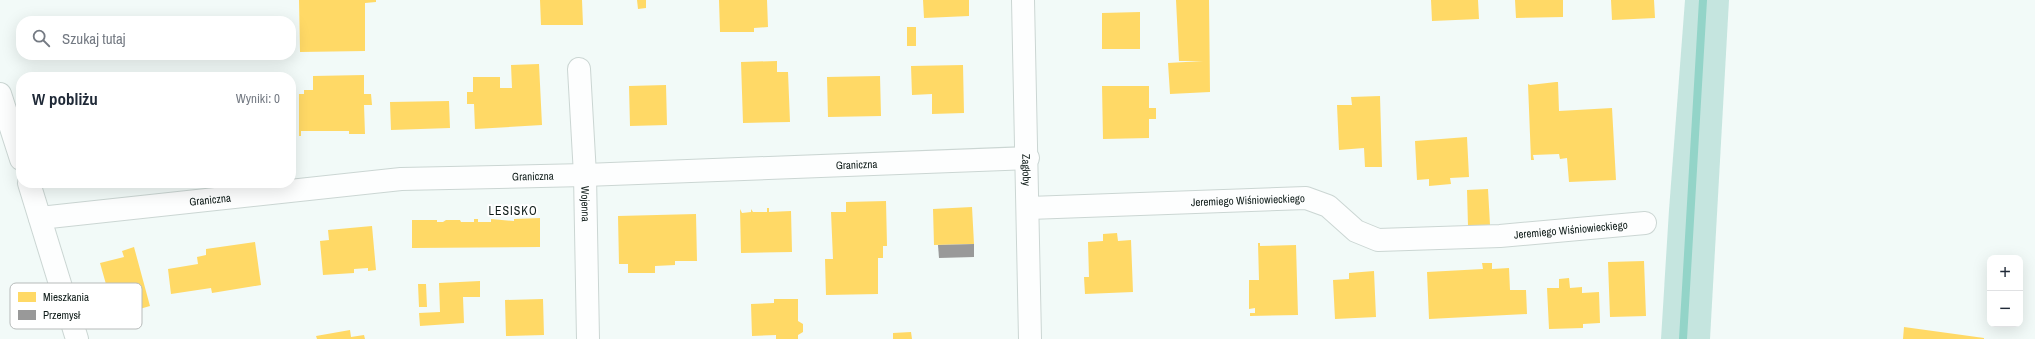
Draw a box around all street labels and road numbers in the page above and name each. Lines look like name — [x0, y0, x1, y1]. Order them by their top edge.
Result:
street label: Zagłoby — [1019, 154, 1034, 187]
street label: Graniczna — [836, 157, 878, 172]
street label: Graniczna — [512, 169, 554, 184]
street label: Wojenna — [578, 186, 593, 222]
street label: Graniczna — [189, 190, 232, 209]
street label: Jeremiego Wiśniowieckiego — [1191, 191, 1305, 209]
street label: Jeremiego Wiśniowieckiego — [1513, 218, 1628, 242]

